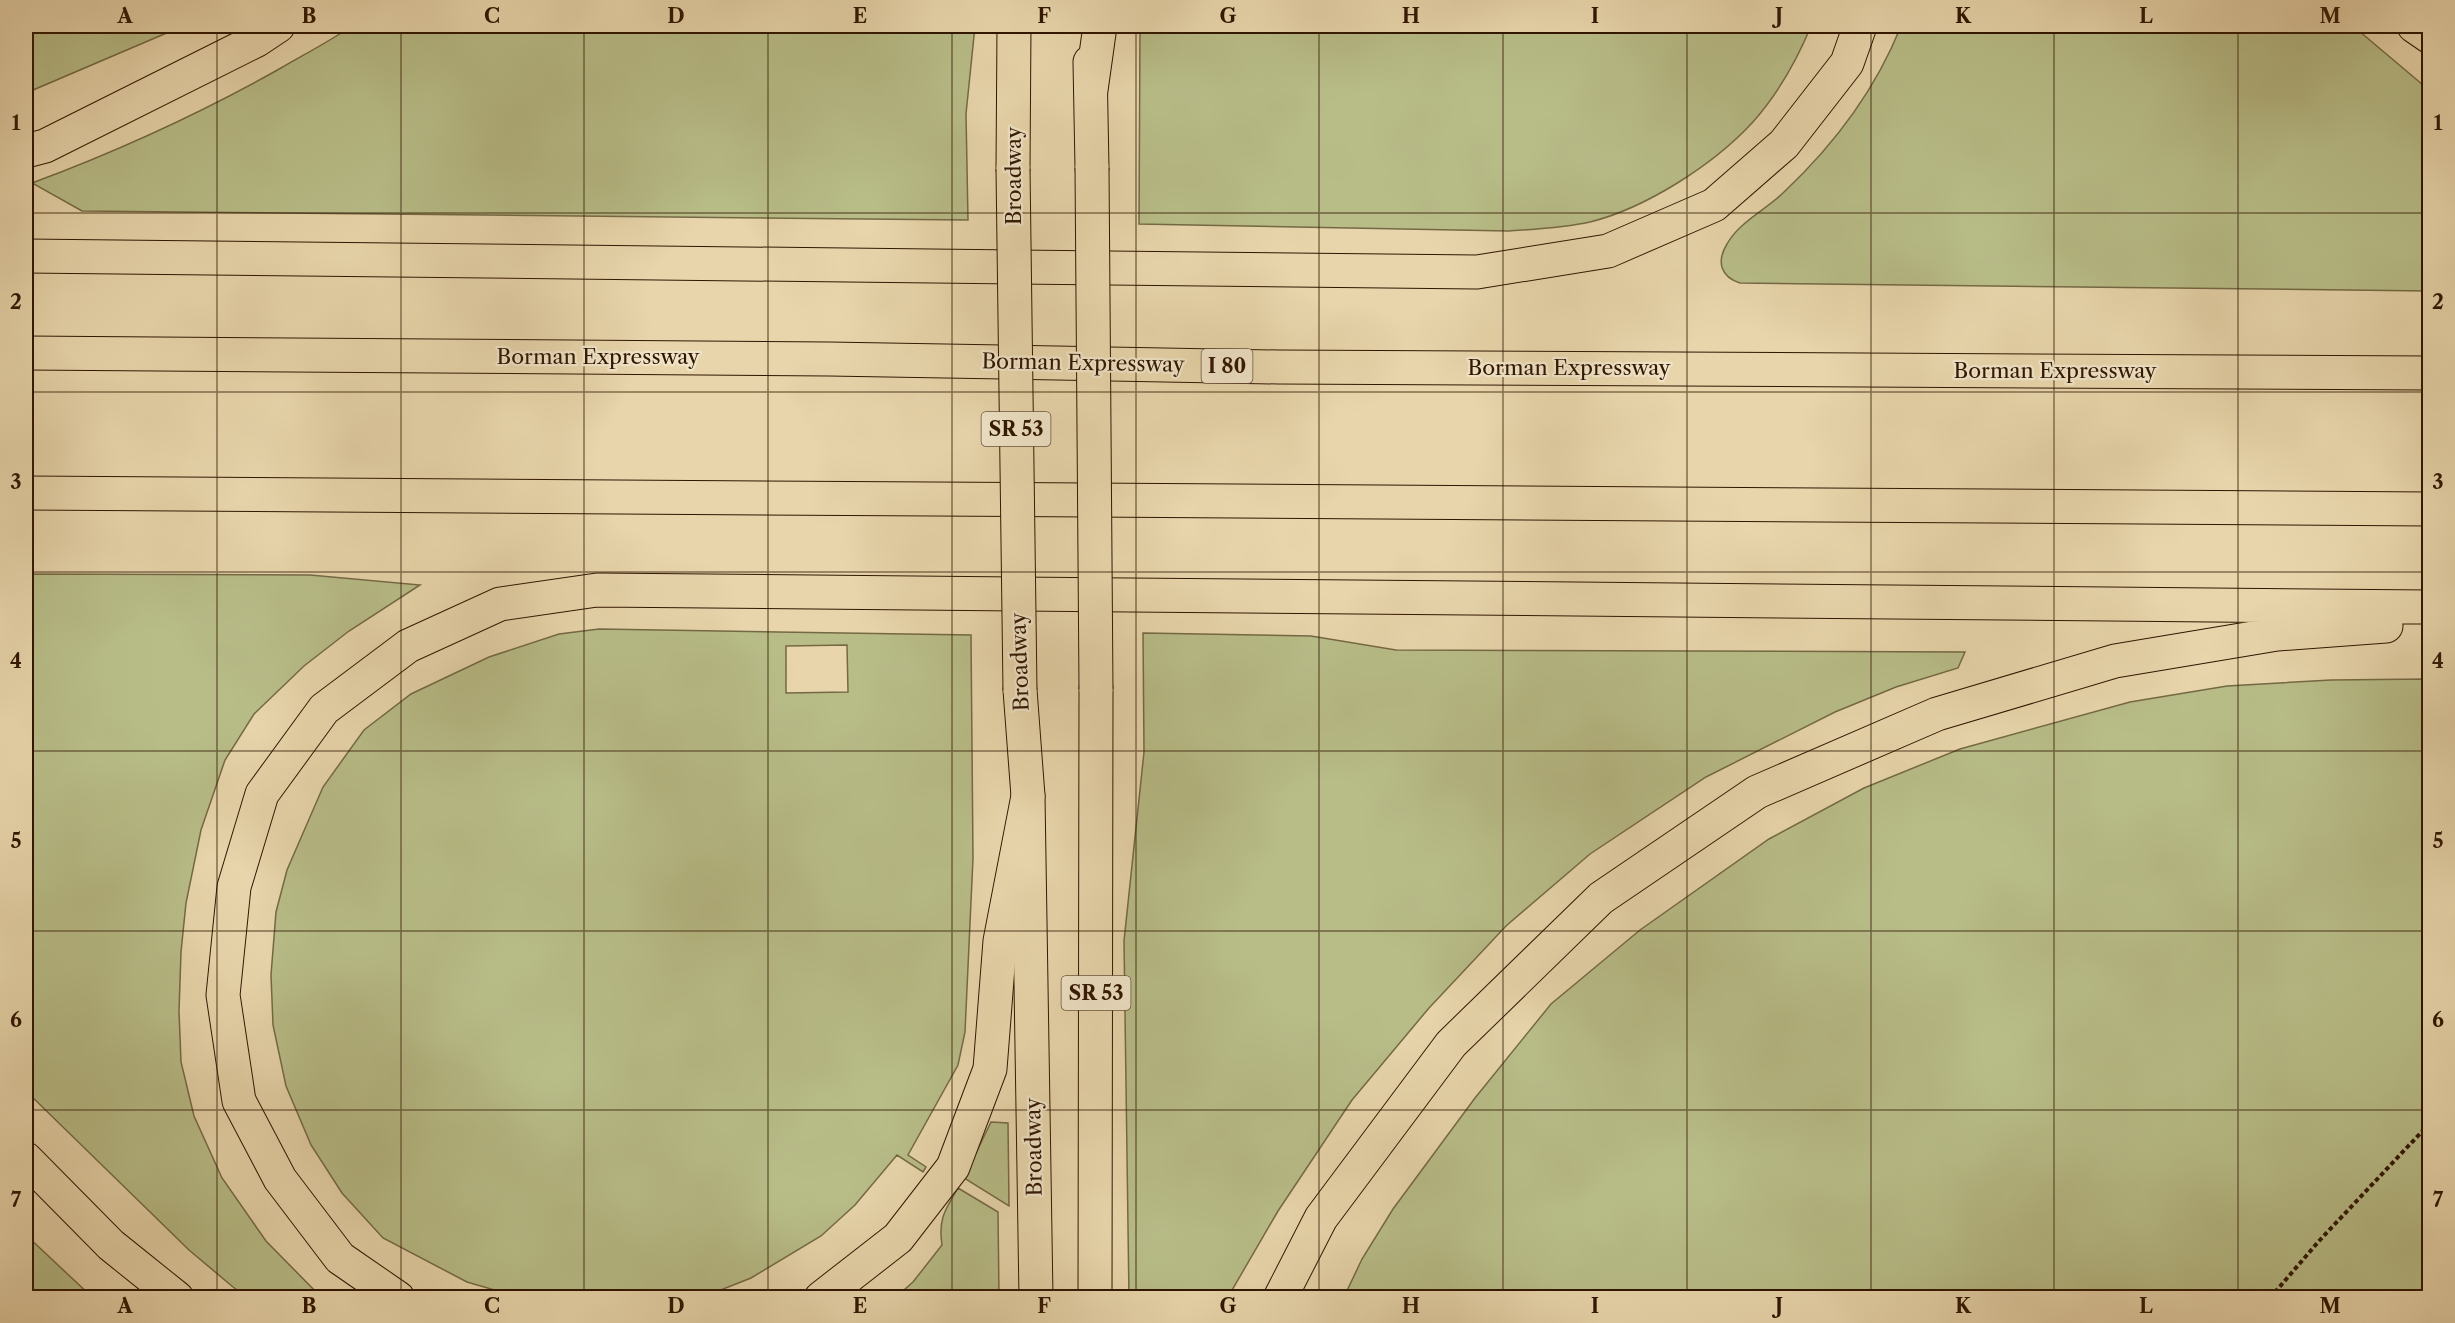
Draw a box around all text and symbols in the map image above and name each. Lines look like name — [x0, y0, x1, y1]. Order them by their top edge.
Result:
text: A — [116, 4, 133, 28]
text: B — [302, 4, 317, 28]
text: C — [484, 4, 500, 28]
text: D — [667, 4, 685, 28]
text: E — [853, 4, 867, 28]
text: F — [1037, 4, 1051, 28]
text: G — [1220, 4, 1237, 28]
text: H — [1402, 4, 1420, 28]
text: I — [1591, 4, 1599, 28]
text: J — [1771, 4, 1783, 28]
text: K — [1955, 4, 1972, 28]
text: L — [2139, 4, 2153, 28]
text: M — [2319, 4, 2341, 28]
text: 1 — [12, 111, 21, 135]
text: 1 — [2434, 111, 2443, 135]
street label: Broadway — [1001, 126, 1026, 225]
text: 2 — [10, 290, 22, 314]
text: 2 — [2432, 290, 2444, 314]
street label: Borman Expressway — [497, 344, 700, 369]
street label: Borman Expressway — [981, 348, 1185, 377]
road number: I 80 — [1202, 349, 1252, 383]
street label: Borman Expressway — [1468, 355, 1671, 380]
street label: Borman Expressway — [1954, 358, 2157, 383]
road number: SR 53 — [982, 412, 1050, 446]
text: 3 — [10, 470, 22, 494]
text: 3 — [2432, 470, 2444, 494]
street label: Broadway — [1005, 612, 1034, 712]
text: 4 — [10, 649, 22, 673]
text: 4 — [2432, 649, 2444, 673]
text: 5 — [10, 829, 22, 853]
text: 5 — [2432, 829, 2444, 853]
road number: SR 53 — [1062, 976, 1130, 1010]
text: 6 — [10, 1008, 22, 1032]
text: 6 — [2432, 1008, 2444, 1032]
street label: Broadway — [1020, 1097, 1047, 1197]
text: 7 — [11, 1188, 22, 1212]
text: 7 — [2433, 1188, 2444, 1212]
text: A — [116, 1294, 133, 1318]
text: B — [302, 1294, 317, 1318]
text: C — [484, 1294, 500, 1318]
text: D — [667, 1294, 685, 1318]
text: E — [853, 1294, 867, 1318]
text: F — [1037, 1294, 1051, 1318]
text: G — [1220, 1294, 1237, 1318]
text: H — [1402, 1294, 1420, 1318]
text: I — [1591, 1294, 1599, 1318]
text: J — [1771, 1294, 1783, 1318]
text: K — [1955, 1294, 1972, 1318]
text: L — [2139, 1294, 2153, 1318]
text: M — [2319, 1294, 2341, 1318]

